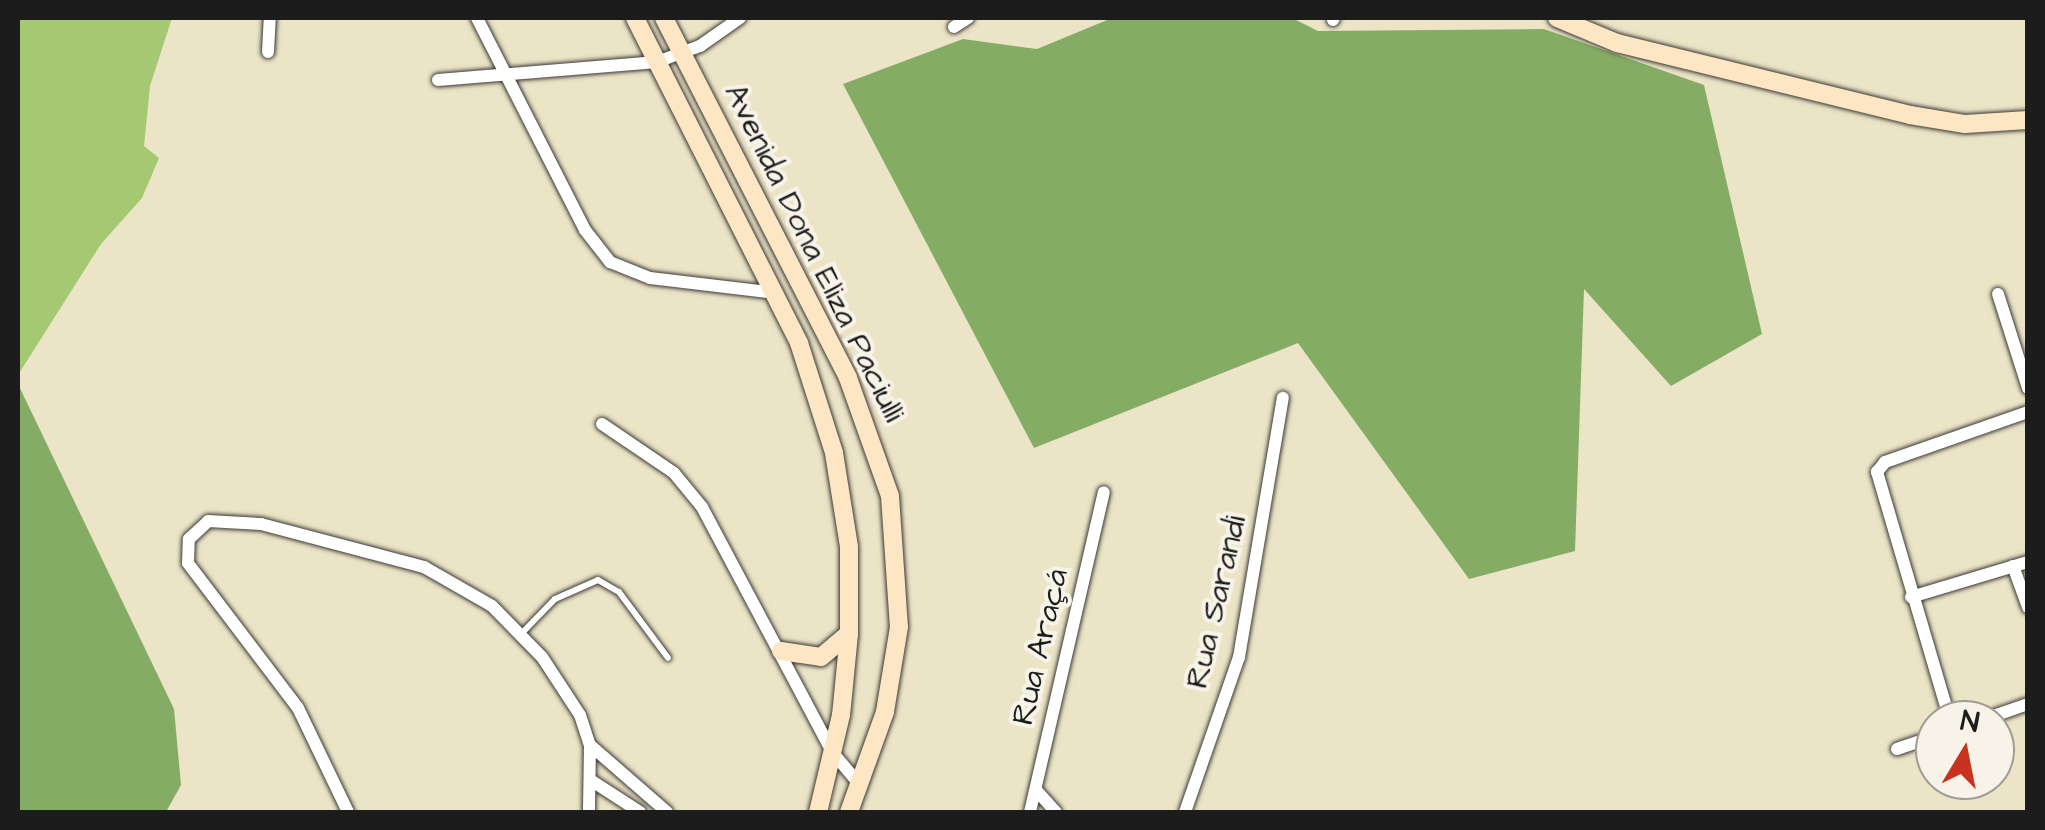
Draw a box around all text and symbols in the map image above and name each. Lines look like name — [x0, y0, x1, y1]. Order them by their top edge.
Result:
street label: Avenida Dona Eliza Paciulli — [715, 78, 913, 428]
street label: Rua Sarandi — [1178, 512, 1256, 692]
street label: Rua Araçá — [1004, 565, 1078, 729]
north arrow — [1915, 700, 2015, 800]
text: N — [1958, 701, 1982, 743]

